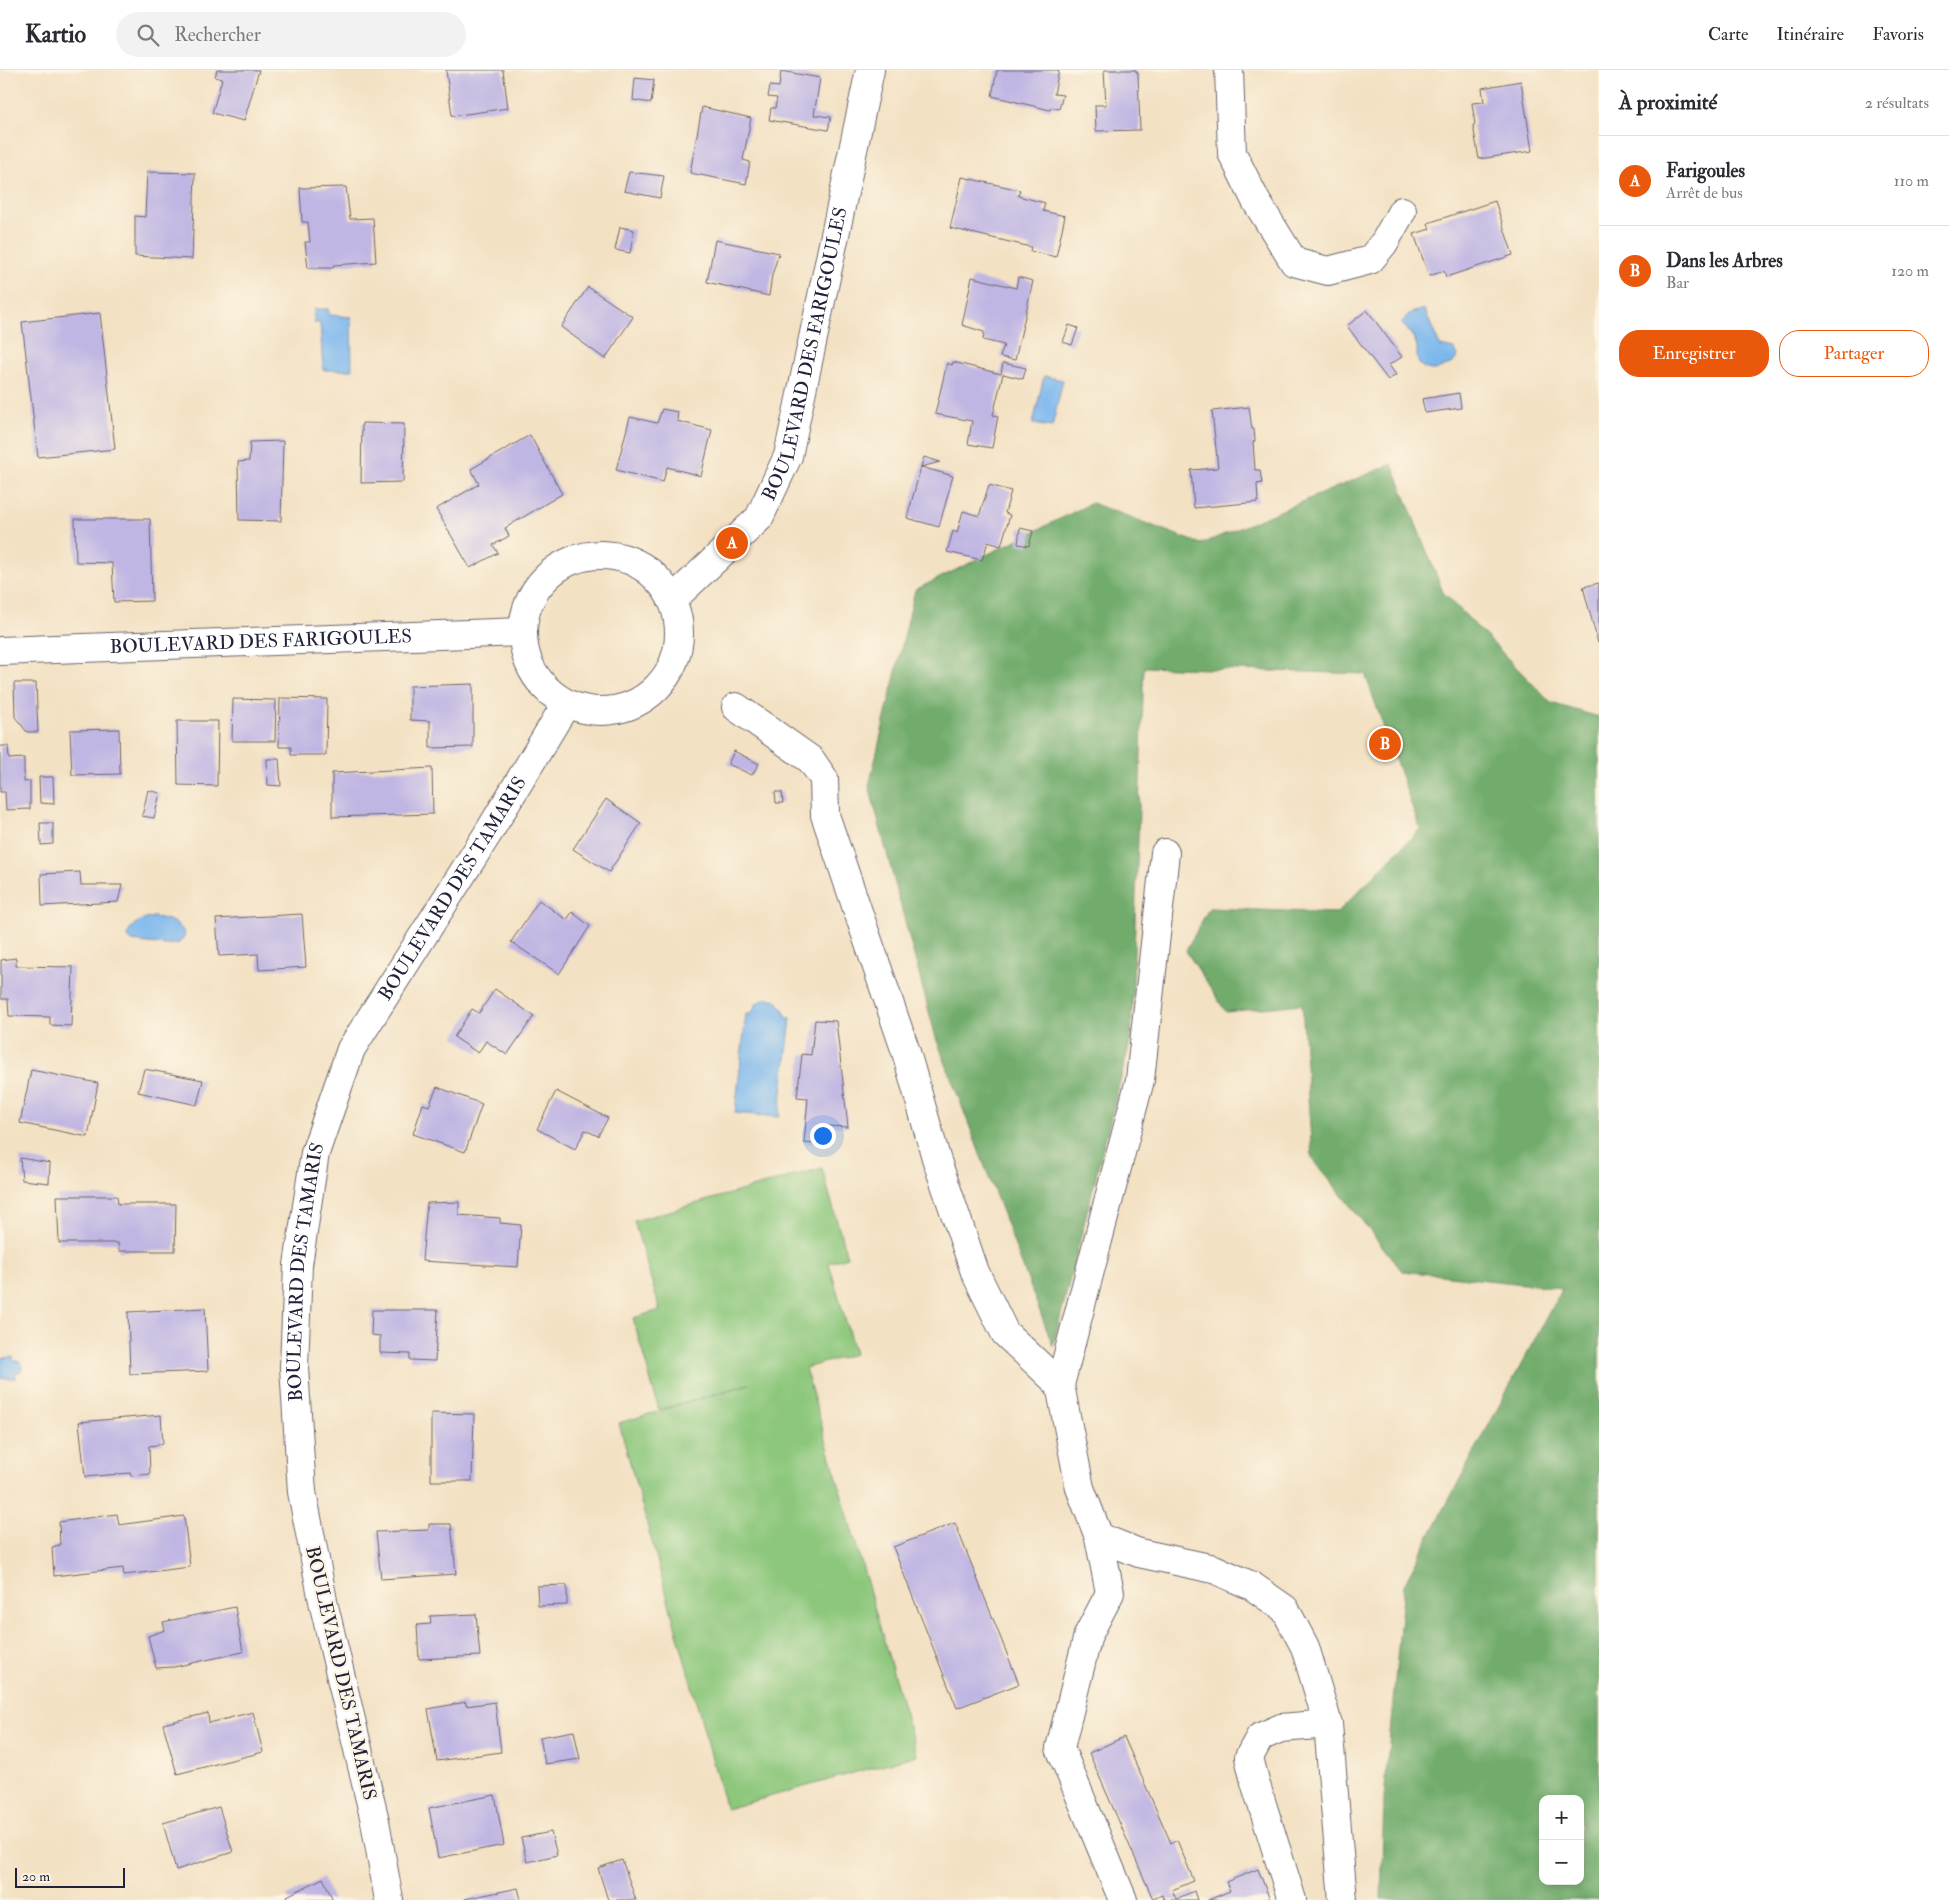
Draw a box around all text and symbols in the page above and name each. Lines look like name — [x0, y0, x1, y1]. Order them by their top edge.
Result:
search box — [116, 12, 466, 57]
text: Kartio — [25, 19, 86, 50]
icon: search — [134, 21, 162, 49]
text: Rechercher — [174, 23, 261, 47]
text: Carte — [1708, 23, 1749, 46]
text: Itinéraire — [1777, 23, 1844, 46]
text: Favoris — [1872, 23, 1924, 46]
text: À proximité — [1619, 89, 1717, 116]
text: 2 résultats — [1865, 93, 1929, 113]
text: Farigoules — [1666, 159, 1745, 183]
text: A — [1630, 171, 1640, 191]
text: 110 m — [1894, 171, 1929, 191]
text: Arrêt de bus — [1666, 183, 1743, 203]
street label: BOULEVARD DES FARIGOULES — [757, 205, 853, 505]
text: Dans les Arbres — [1666, 249, 1783, 273]
text: B — [1630, 261, 1640, 281]
text: 120 m — [1891, 261, 1929, 281]
text: Bar — [1666, 273, 1689, 293]
button: Enregistrer — [1619, 330, 1769, 377]
button: Partager — [1779, 330, 1929, 377]
pin: A — [716, 524, 748, 562]
street label: BOULEVARD DES FARIGOULES — [109, 624, 412, 659]
pin: B — [1369, 725, 1401, 763]
street label: BOULEVARD DES TAMARIS — [373, 772, 532, 1005]
your location — [810, 1123, 836, 1149]
street label: BOULEVARD DES TAMARIS — [282, 1139, 330, 1402]
street label: BOULEVARD DES TAMARIS — [300, 1544, 382, 1802]
map controls — [1539, 1795, 1584, 1885]
button: + — [1539, 1795, 1584, 1840]
button: − — [1539, 1840, 1584, 1885]
scale bar — [15, 1865, 125, 1888]
text: 20 m — [22, 1868, 50, 1885]

